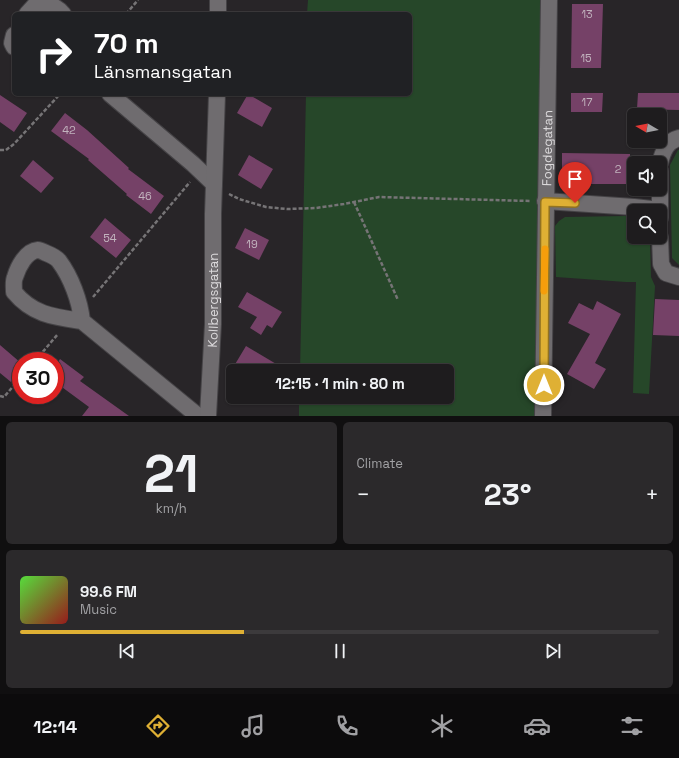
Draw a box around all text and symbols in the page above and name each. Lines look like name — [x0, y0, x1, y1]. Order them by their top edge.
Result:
house number: 13 — [581, 7, 593, 21]
text: 70 m — [94, 25, 159, 61]
icon: right — [28, 28, 80, 80]
house number: 15 — [580, 51, 592, 65]
text: Länsmansgatan — [94, 60, 232, 83]
house number: 17 — [582, 95, 592, 109]
north arrow — [627, 108, 667, 148]
map controls — [627, 108, 667, 244]
street label: Fogdegatan — [538, 110, 556, 186]
house number: 42 — [62, 123, 76, 137]
button: sound — [627, 156, 667, 196]
pin — [558, 162, 592, 203]
house number: 2 — [615, 162, 622, 176]
icon: arrive — [564, 168, 586, 190]
house number: 46 — [138, 189, 152, 203]
button: search — [627, 204, 667, 244]
house number: 54 — [103, 231, 117, 245]
house number: 19 — [246, 237, 258, 251]
street label: Kollbergsgatan — [204, 253, 222, 348]
speed limit sign: 30 — [12, 352, 64, 404]
position arrow — [523, 364, 565, 406]
text: 12:15 · 1 min · 80 m — [275, 374, 405, 393]
text: 21 — [144, 441, 198, 507]
text: Climate — [357, 455, 403, 472]
text: 23° — [484, 475, 532, 514]
text: − — [357, 480, 370, 508]
text: + — [645, 480, 659, 508]
text: km/h — [156, 500, 187, 517]
text: 99.6 FM — [80, 582, 137, 601]
text: Music — [80, 601, 117, 618]
icon: previous — [116, 640, 138, 662]
icon: pause — [329, 640, 351, 662]
icon: next — [542, 640, 564, 662]
icon: directions — [144, 712, 172, 740]
icon: music — [239, 712, 267, 740]
icon: phone — [333, 712, 361, 740]
icon: climate — [428, 712, 456, 740]
icon: car — [523, 712, 551, 740]
icon: filters — [618, 712, 646, 740]
text: 12:14 — [33, 715, 77, 738]

